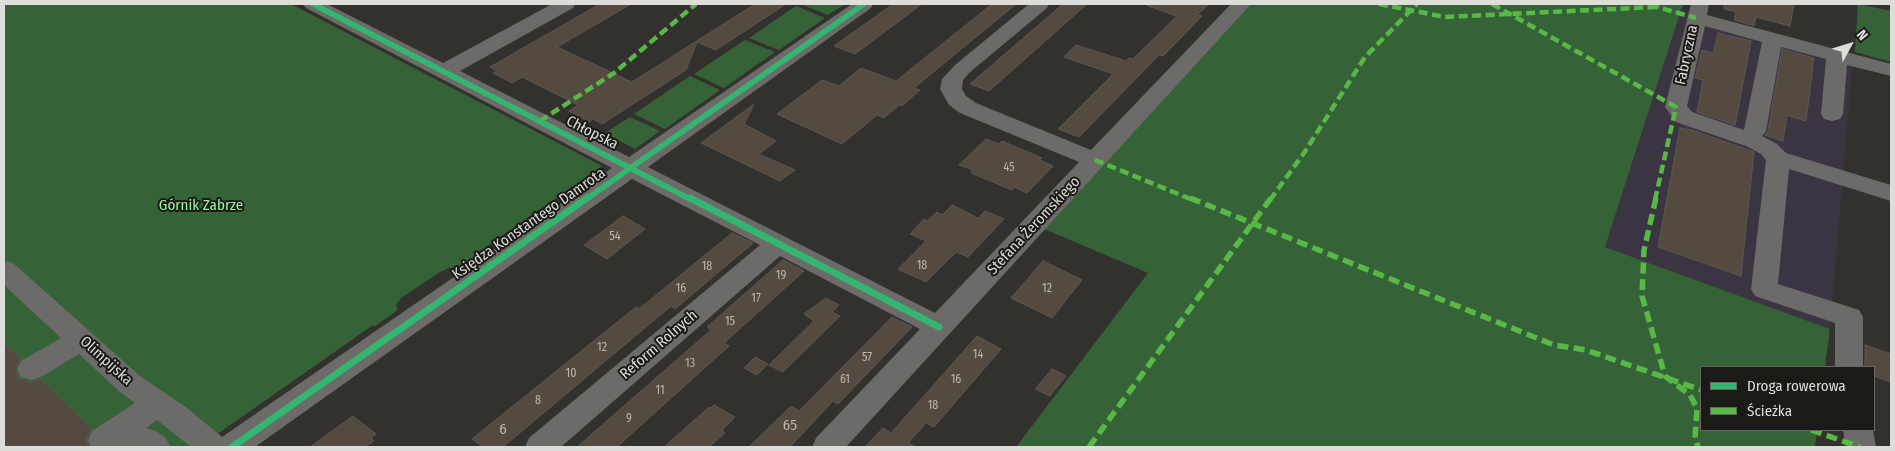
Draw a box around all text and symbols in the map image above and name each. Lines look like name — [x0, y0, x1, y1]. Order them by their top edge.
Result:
north arrow — [1825, 20, 1875, 70]
street label: Fabryczna — [1672, 24, 1702, 86]
text: N — [1853, 27, 1871, 44]
street label: Chłopska — [563, 112, 621, 154]
house number: 45 — [1003, 161, 1015, 175]
street label: Księdza Konstantego Damrota — [449, 164, 609, 284]
street label: Stefana Żeromskiego — [984, 173, 1084, 279]
park label: Górnik Zabrze — [159, 197, 243, 215]
house number: 54 — [609, 230, 621, 244]
house number: 18 — [917, 259, 927, 273]
house number: 18 — [702, 260, 712, 274]
house number: 19 — [776, 269, 786, 283]
house number: 16 — [676, 282, 686, 296]
house number: 12 — [1042, 282, 1052, 296]
house number: 17 — [751, 292, 761, 306]
street label: Reform Rolnych — [617, 307, 701, 383]
house number: 15 — [725, 315, 735, 329]
street label: Olimpijska — [76, 333, 136, 389]
house number: 12 — [597, 341, 607, 355]
house number: 14 — [973, 348, 983, 362]
house number: 57 — [862, 351, 872, 365]
house number: 13 — [685, 357, 695, 371]
legend — [1700, 366, 1875, 431]
house number: 10 — [566, 367, 576, 381]
house number: 61 — [840, 373, 850, 387]
house number: 16 — [951, 373, 961, 387]
text: Droga rowerowa — [1747, 377, 1846, 395]
house number: 11 — [655, 384, 665, 398]
house number: 8 — [535, 394, 541, 408]
house number: 18 — [928, 399, 938, 413]
text: Ścieżka — [1747, 402, 1792, 420]
house number: 9 — [626, 412, 632, 426]
house number: 65 — [783, 417, 797, 435]
house number: 6 — [499, 421, 507, 439]

